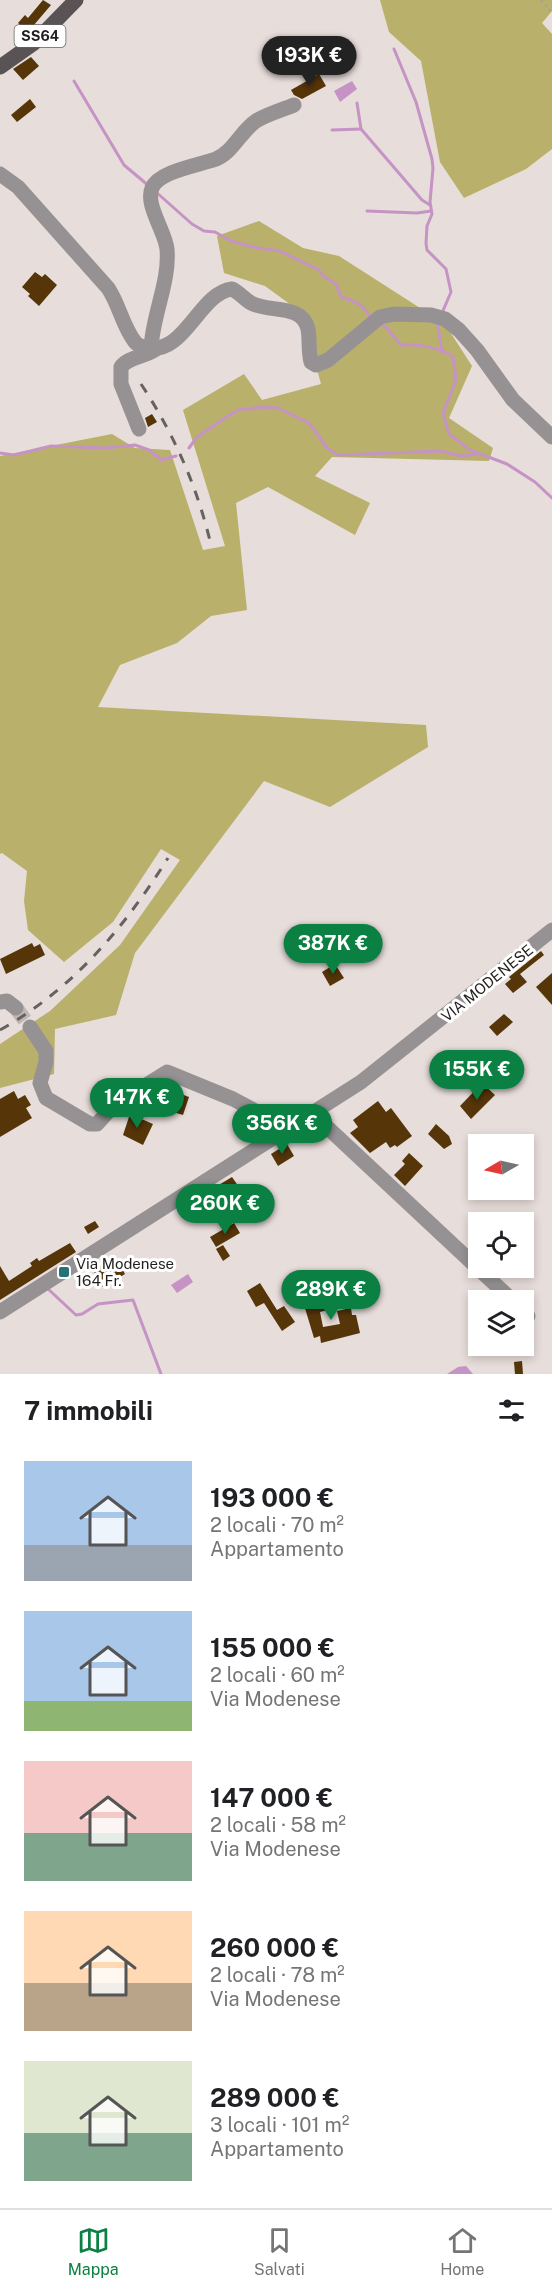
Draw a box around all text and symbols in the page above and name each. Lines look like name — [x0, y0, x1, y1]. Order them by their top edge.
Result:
road number: SS64 — [15, 25, 66, 47]
pin: 193K € — [260, 36, 358, 87]
text: 193K € — [276, 43, 342, 67]
pin: 387K € — [284, 924, 382, 975]
text: 387K € — [298, 931, 368, 955]
street label: VIA MODENESE — [438, 941, 536, 1025]
pin: 155K € — [428, 1050, 526, 1101]
text: 155K € — [443, 1057, 511, 1081]
pin: 147K € — [88, 1078, 186, 1129]
text: 147K € — [104, 1085, 170, 1109]
pin: 356K € — [233, 1104, 331, 1155]
text: 356K € — [246, 1111, 318, 1135]
north arrow — [468, 1134, 534, 1200]
map controls — [468, 1134, 534, 1356]
pin: 260K € — [176, 1184, 274, 1235]
text: 260K € — [190, 1191, 260, 1215]
button: locate — [468, 1212, 534, 1278]
place label: Via Modenese 164 Fr. — [76, 1255, 174, 1289]
marker: Via Modenese 164 Fr. — [57, 1265, 71, 1279]
pin: 289K € — [282, 1270, 380, 1321]
text: 289K € — [295, 1277, 367, 1301]
button: layers — [468, 1290, 534, 1356]
icon: filters — [495, 1394, 528, 1427]
text: 7 immobili — [24, 1395, 153, 1426]
text: 193 000 € — [210, 1482, 334, 1513]
icon: home — [72, 1485, 144, 1557]
text: 2 locali · 70 m² — [210, 1513, 344, 1537]
text: Appartamento — [210, 1537, 344, 1561]
text: 155 000 € — [210, 1632, 335, 1663]
icon: home — [72, 1635, 144, 1707]
text: 2 locali · 60 m² — [210, 1663, 345, 1687]
text: Via Modenese — [210, 1687, 341, 1711]
text: 147 000 € — [210, 1782, 333, 1813]
icon: home — [72, 1785, 144, 1857]
text: 2 locali · 58 m² — [210, 1813, 346, 1837]
text: Via Modenese — [210, 1837, 341, 1861]
text: 260 000 € — [210, 1932, 339, 1963]
icon: home — [72, 1935, 144, 2007]
text: 2 locali · 78 m² — [210, 1963, 345, 1987]
text: Via Modenese — [210, 1987, 341, 2011]
text: 289 000 € — [210, 2082, 340, 2113]
icon: home — [72, 2085, 144, 2157]
text: 3 locali · 101 m² — [210, 2113, 349, 2137]
text: Appartamento — [210, 2137, 344, 2161]
tab: Mappa — [68, 2224, 119, 2279]
tab: Salvati — [254, 2224, 305, 2279]
tab: Home — [440, 2224, 484, 2279]

